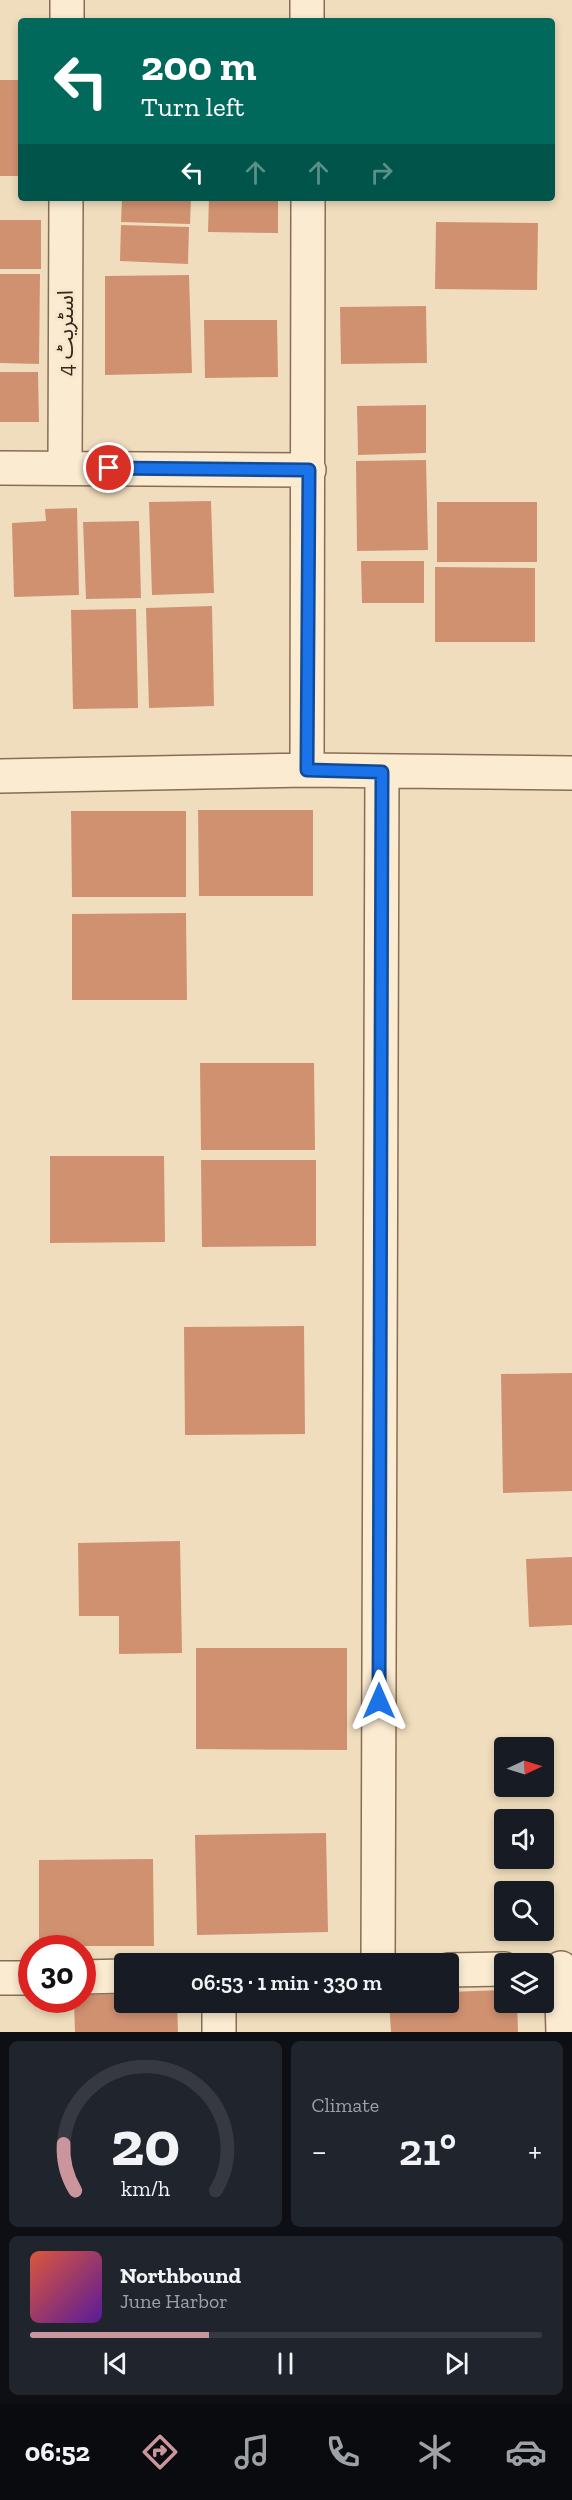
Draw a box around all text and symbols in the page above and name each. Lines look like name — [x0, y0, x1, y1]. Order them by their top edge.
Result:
text: 200 m — [141, 40, 257, 91]
icon: left — [42, 42, 120, 120]
text: Turn left — [141, 91, 244, 123]
icon: left — [176, 156, 209, 189]
icon: ahead — [239, 156, 272, 189]
icon: ahead — [302, 156, 335, 189]
icon: right — [365, 156, 398, 189]
street label: اسٹریٹ 4 — [52, 290, 79, 376]
pin — [83, 442, 134, 493]
icon: arrive — [92, 451, 125, 484]
position arrow — [347, 1669, 411, 1733]
north arrow — [494, 1737, 554, 1797]
map controls — [494, 1737, 554, 2013]
button: sound — [494, 1809, 554, 1869]
button: search — [494, 1881, 554, 1941]
speed limit sign: 30 — [18, 1935, 96, 2013]
button: layers — [494, 1953, 554, 2013]
text: 06:53 · 1 min · 330 m — [191, 1969, 382, 1996]
text: Climate — [312, 2093, 379, 2117]
text: 20 — [111, 2106, 180, 2181]
text: 21° — [399, 2123, 456, 2177]
text: − — [312, 2131, 327, 2170]
text: + — [528, 2131, 542, 2170]
text: km/h — [121, 2176, 170, 2201]
text: Northbound — [120, 2262, 241, 2289]
text: June Harbor — [120, 2289, 228, 2313]
icon: previous — [99, 2347, 132, 2380]
icon: pause — [269, 2347, 302, 2380]
icon: next — [440, 2347, 473, 2380]
icon: directions — [139, 2431, 181, 2473]
icon: music — [231, 2431, 273, 2473]
icon: phone — [322, 2431, 364, 2473]
icon: climate — [414, 2431, 456, 2473]
icon: car — [505, 2431, 547, 2473]
text: 06:52 — [25, 2436, 90, 2468]

